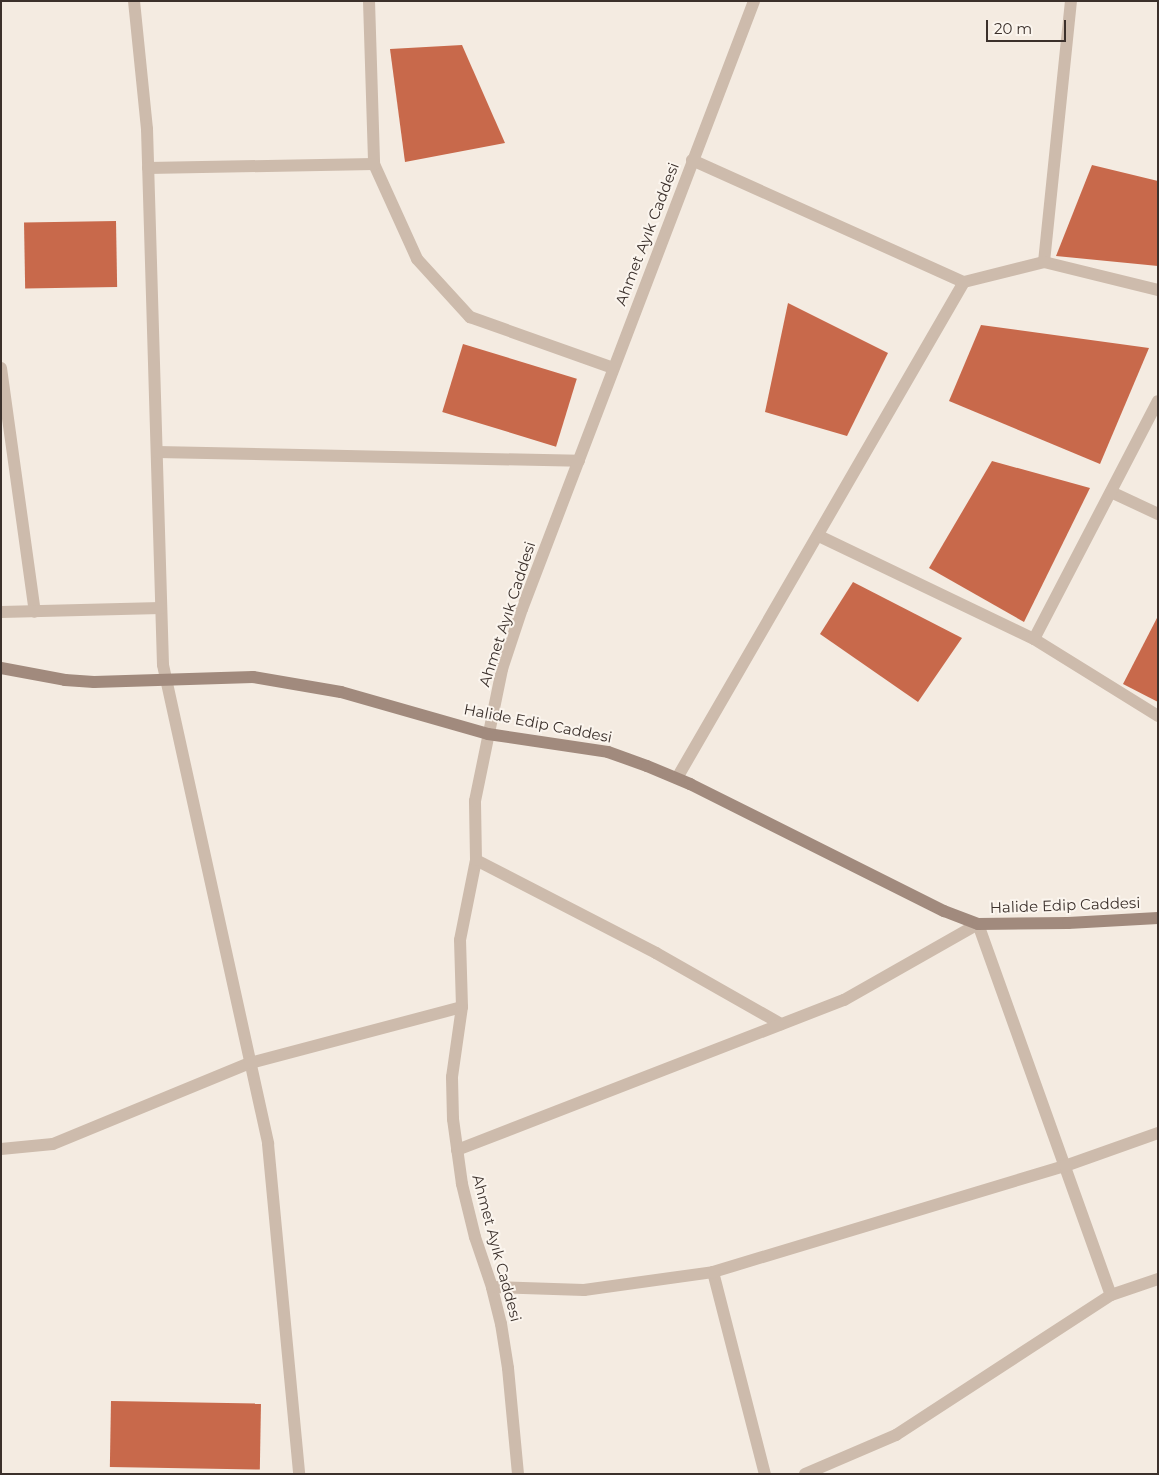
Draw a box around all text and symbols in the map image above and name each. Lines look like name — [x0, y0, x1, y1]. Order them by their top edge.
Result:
scale bar — [989, 10, 1069, 42]
text: 20 m — [994, 19, 1032, 38]
street label: Ahmet Ayık Caddesi — [611, 160, 683, 308]
street label: Ahmet Ayık Caddesi — [475, 539, 539, 689]
street label: Halide Edip Caddesi — [462, 700, 614, 746]
street label: Halide Edip Caddesi — [989, 893, 1141, 917]
street label: Ahmet Ayık Caddesi — [469, 1173, 525, 1323]

